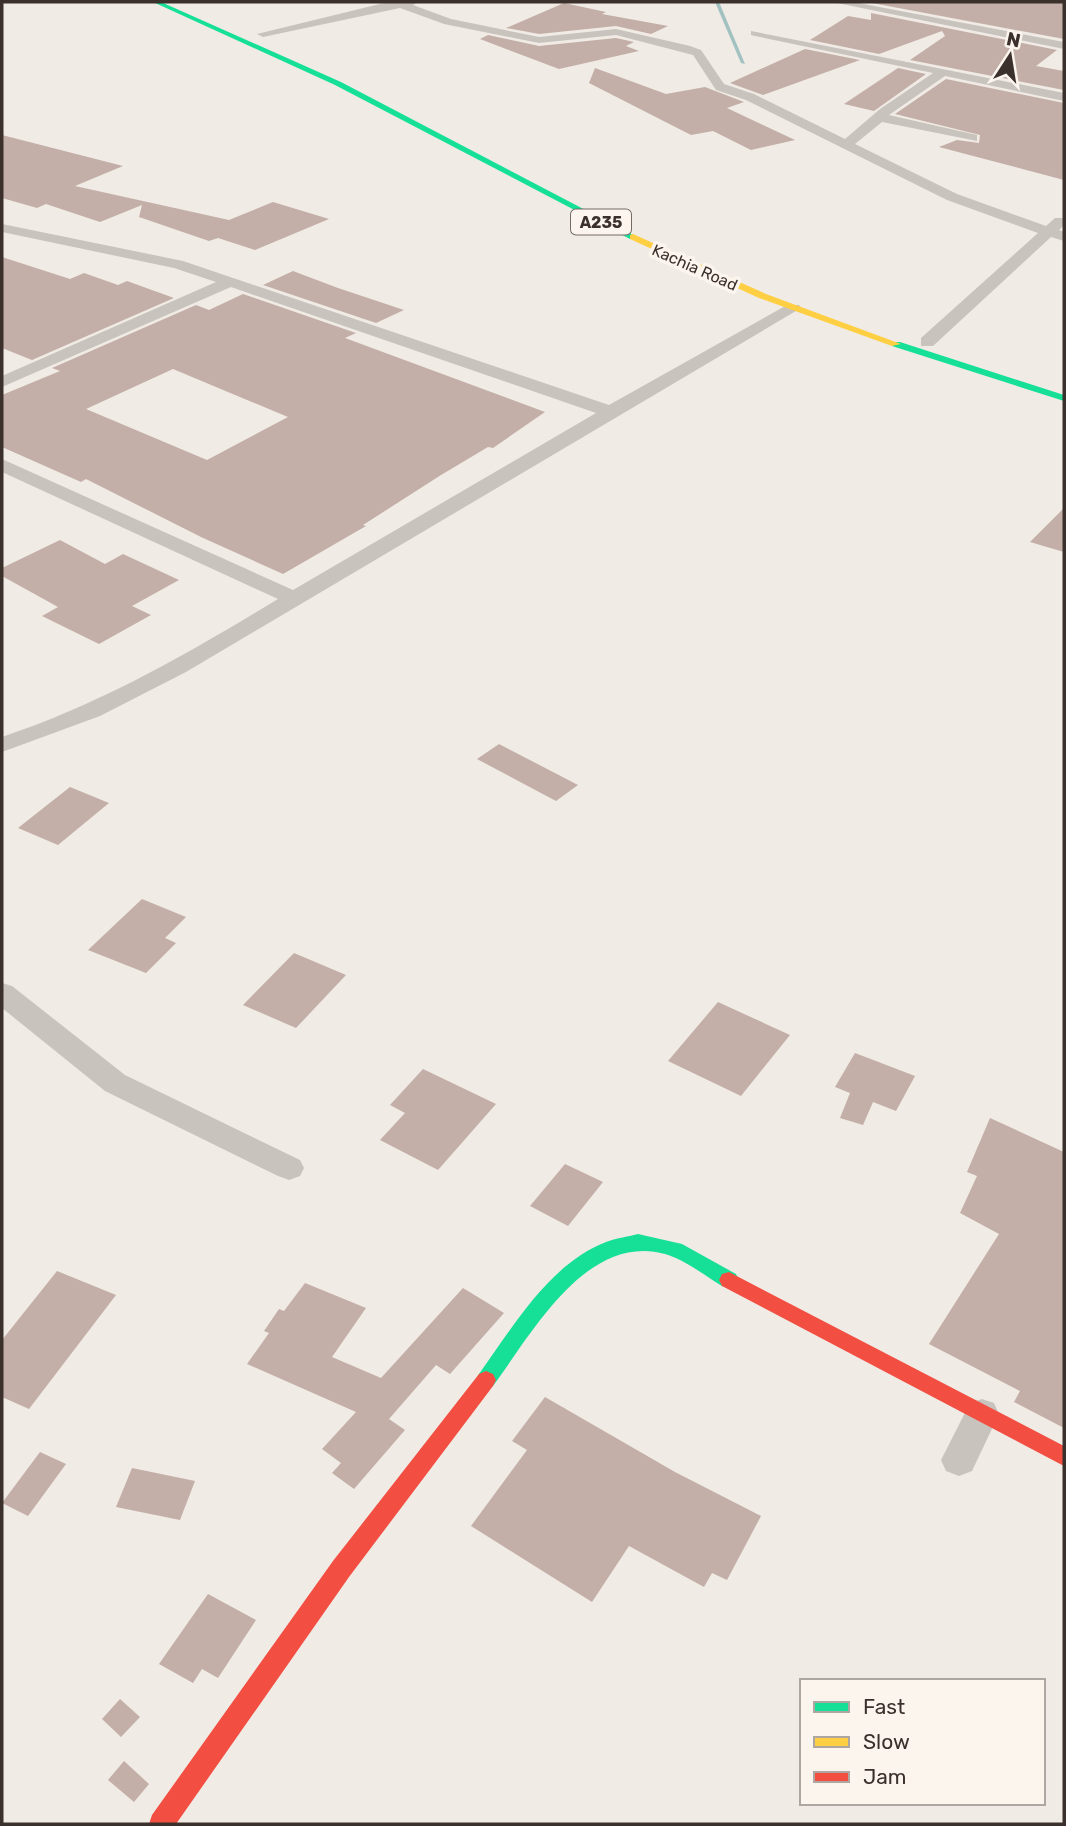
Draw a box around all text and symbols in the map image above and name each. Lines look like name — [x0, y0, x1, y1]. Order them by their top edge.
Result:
north arrow — [975, 21, 1045, 91]
text: N — [1004, 27, 1023, 53]
road number: A235 — [571, 210, 631, 234]
street label: Kachia Road — [649, 240, 740, 295]
legend — [800, 1679, 1045, 1805]
text: Fast — [863, 1694, 905, 1719]
text: Slow — [863, 1729, 910, 1754]
text: Jam — [863, 1764, 907, 1789]

